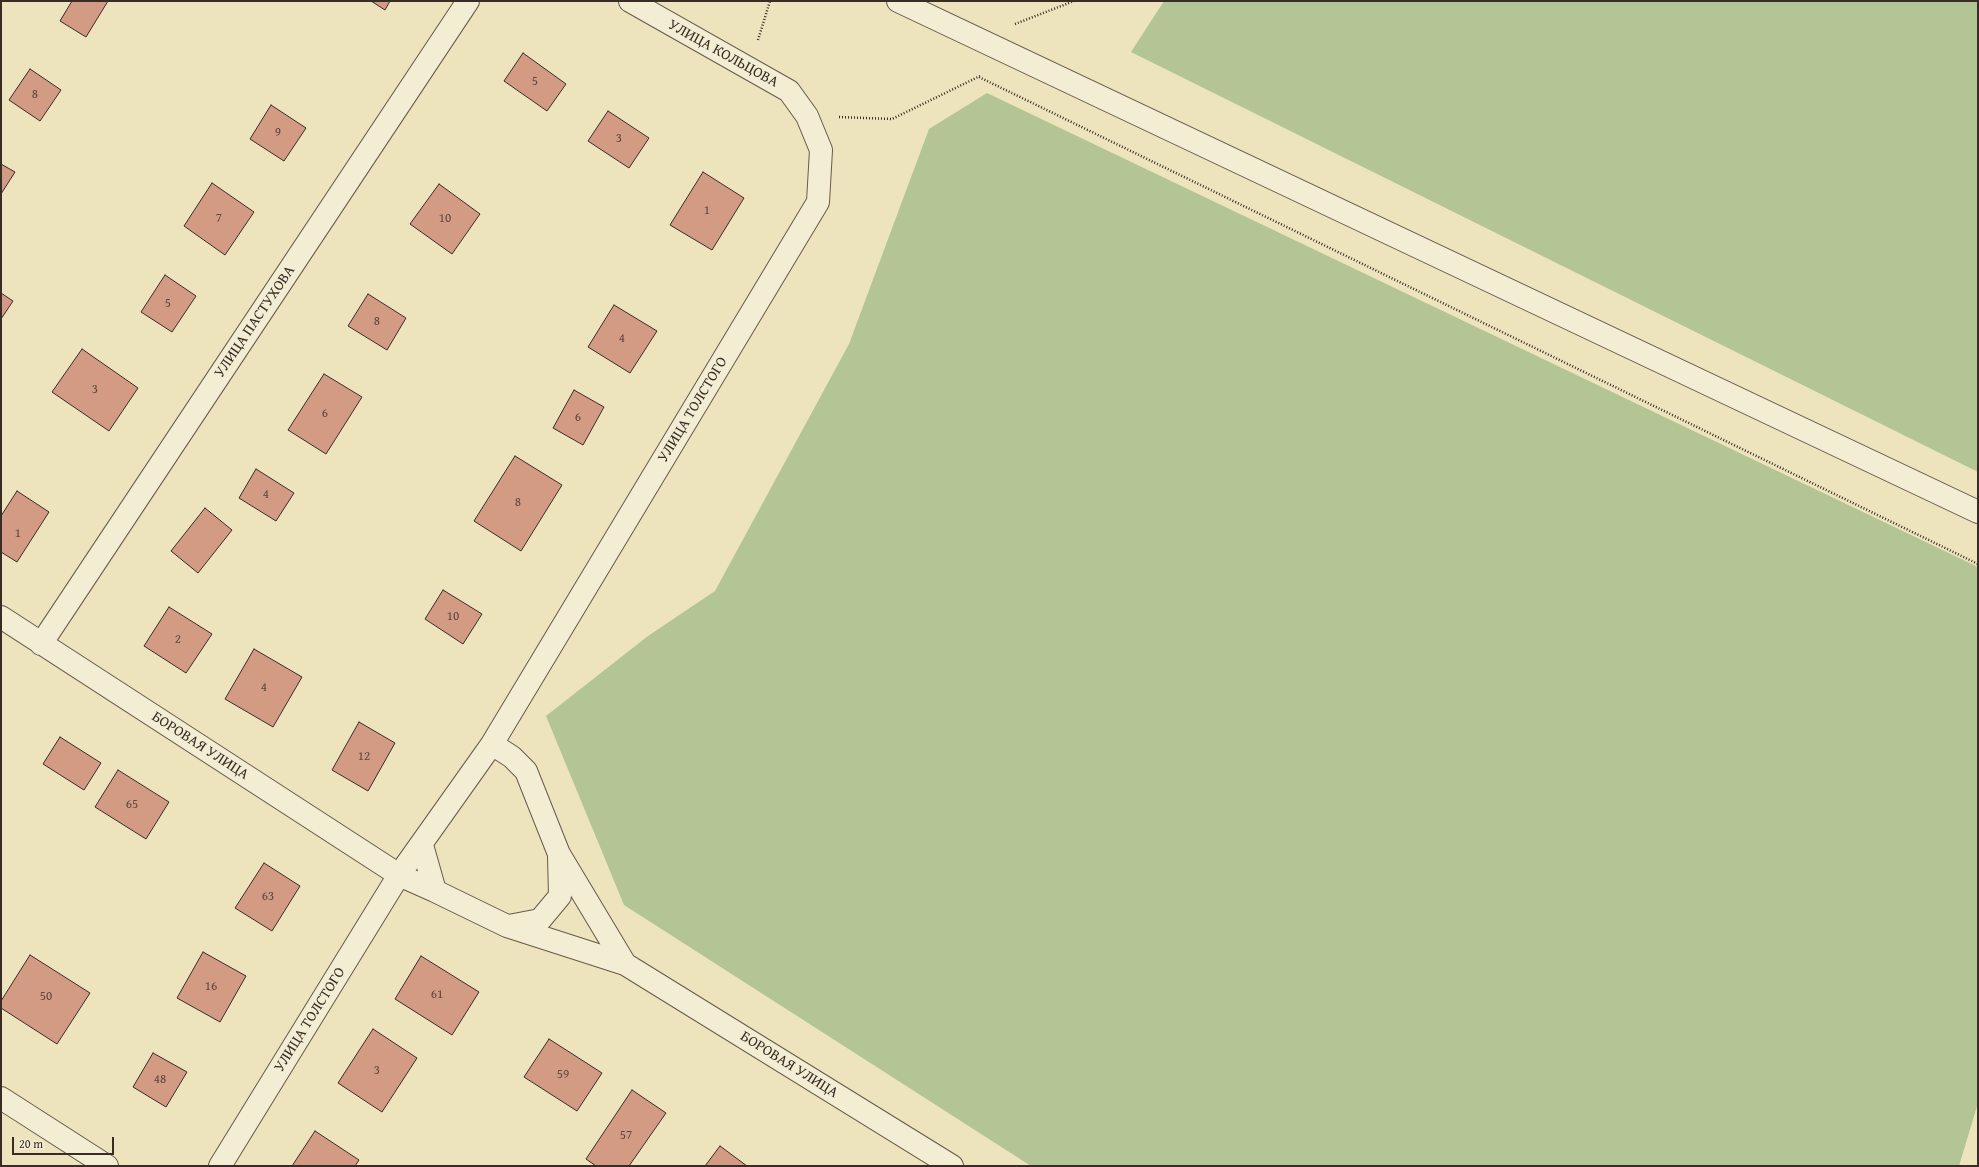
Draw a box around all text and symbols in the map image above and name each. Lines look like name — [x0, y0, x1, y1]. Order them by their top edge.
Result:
street label: УЛИЦА КОЛЬЦОВА — [665, 16, 781, 92]
house number: 5 — [532, 74, 538, 90]
house number: 8 — [32, 87, 38, 103]
house number: 9 — [275, 125, 281, 141]
house number: 3 — [616, 131, 622, 147]
house number: 1 — [704, 203, 710, 219]
house number: 7 — [216, 211, 222, 227]
house number: 10 — [439, 211, 451, 227]
street label: УЛИЦА ПАСТУХОВА — [211, 263, 299, 381]
house number: 5 — [165, 296, 171, 312]
house number: 8 — [374, 314, 380, 330]
house number: 4 — [619, 331, 625, 347]
street label: УЛИЦА ТОЛСТОГО — [654, 354, 732, 466]
house number: 3 — [92, 382, 98, 398]
house number: 6 — [322, 406, 328, 422]
house number: 6 — [575, 410, 581, 426]
house number: 4 — [263, 487, 269, 503]
house number: 8 — [515, 495, 521, 511]
house number: 1 — [15, 526, 21, 542]
house number: 10 — [447, 609, 459, 625]
house number: 2 — [175, 632, 181, 648]
house number: 4 — [261, 680, 267, 696]
street label: БОРОВАЯ УЛИЦА — [148, 708, 252, 784]
house number: 12 — [358, 749, 370, 765]
house number: 65 — [126, 797, 138, 813]
house number: 63 — [262, 889, 274, 905]
street label: УЛИЦА ТОЛСТОГО — [271, 964, 349, 1076]
house number: 16 — [205, 979, 217, 995]
house number: 61 — [431, 987, 443, 1003]
house number: 50 — [40, 989, 52, 1005]
street label: БОРОВАЯ УЛИЦА — [737, 1028, 841, 1102]
house number: 3 — [374, 1063, 380, 1079]
house number: 59 — [557, 1067, 569, 1083]
house number: 48 — [154, 1072, 166, 1088]
house number: 57 — [620, 1128, 632, 1144]
scale bar — [14, 1129, 116, 1155]
text: 20 m — [19, 1135, 43, 1152]

